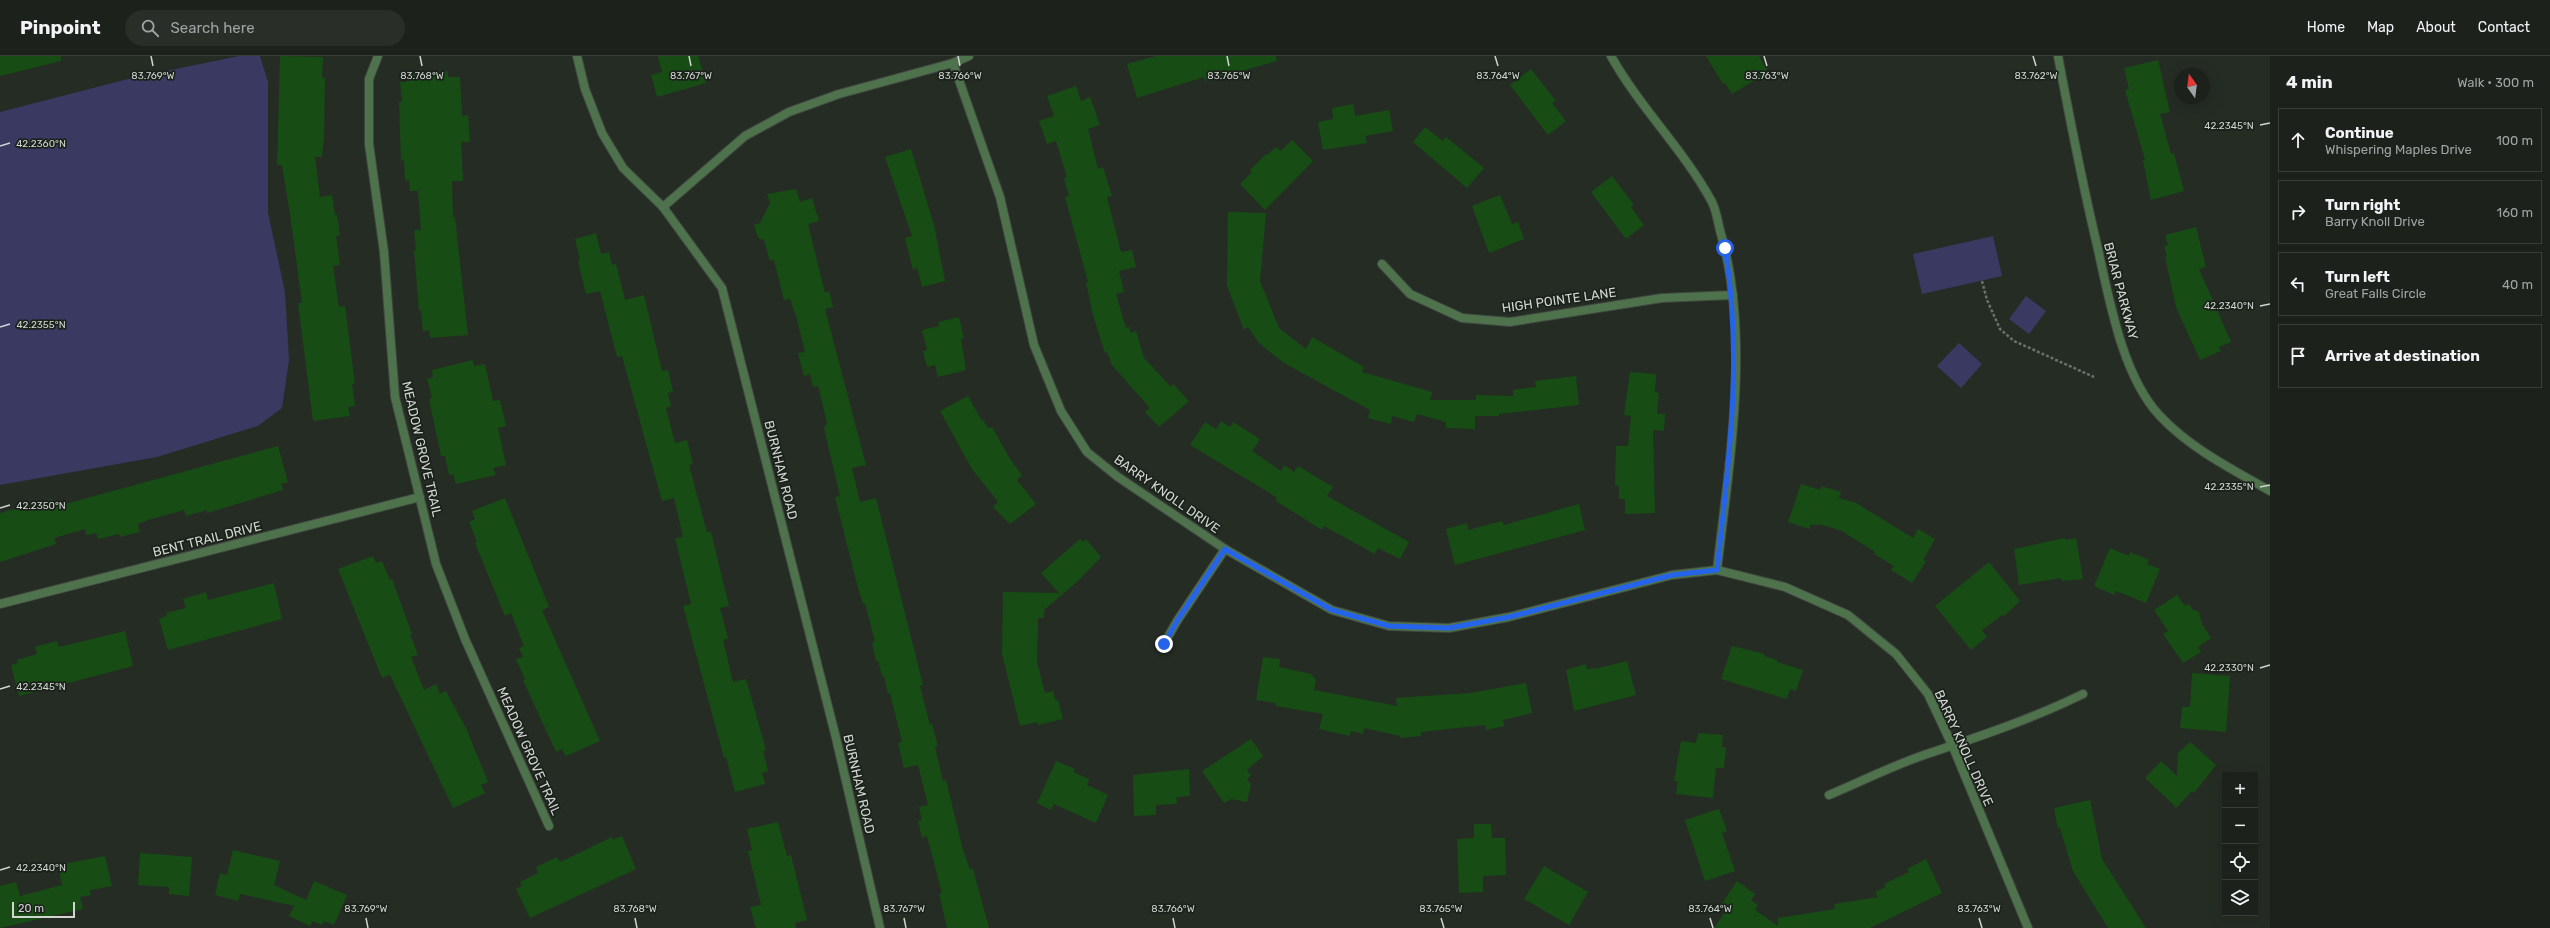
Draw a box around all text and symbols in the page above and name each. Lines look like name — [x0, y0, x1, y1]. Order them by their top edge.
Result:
search box — [125, 10, 405, 46]
text: Pinpoint — [20, 16, 101, 39]
icon: search — [139, 17, 161, 39]
text: Search here — [171, 19, 255, 37]
text: Home — [2307, 19, 2345, 36]
text: Map — [2367, 19, 2394, 36]
text: About — [2416, 19, 2456, 36]
text: Contact — [2478, 19, 2530, 36]
north arrow — [2174, 68, 2210, 104]
text: 83.769°W — [131, 70, 175, 82]
text: 83.768°W — [400, 70, 444, 82]
text: 83.767°W — [670, 70, 712, 82]
text: 83.766°W — [938, 70, 982, 82]
text: 83.765°W — [1207, 70, 1251, 82]
text: 83.764°W — [1476, 70, 1520, 82]
text: 83.763°W — [1745, 70, 1789, 82]
text: 83.762°W — [2014, 70, 2058, 82]
text: 4 min — [2286, 72, 2333, 92]
text: Walk · 300 m — [2457, 75, 2534, 90]
text: 42.2345°N — [2204, 120, 2254, 132]
text: Continue — [2325, 124, 2394, 142]
icon: ahead — [2287, 129, 2309, 151]
text: 100 m — [2496, 133, 2533, 148]
text: 42.2360°N — [16, 138, 66, 150]
text: Whispering Maples Drive — [2325, 142, 2472, 157]
text: Turn right — [2325, 196, 2400, 214]
icon: right — [2287, 201, 2309, 223]
text: 160 m — [2497, 205, 2533, 220]
text: Barry Knoll Drive — [2325, 214, 2425, 229]
route start — [1716, 239, 1734, 257]
street label: BRIAR PARKWAY — [2101, 241, 2141, 342]
text: Turn left — [2325, 268, 2390, 286]
icon: left — [2287, 273, 2309, 295]
text: 40 m — [2502, 277, 2533, 292]
street label: HIGH POINTE LANE — [1501, 285, 1617, 315]
text: Great Falls Circle — [2325, 286, 2426, 301]
text: 42.2340°N — [2204, 300, 2254, 312]
text: 42.2355°N — [16, 319, 66, 331]
icon: arrive — [2287, 345, 2309, 367]
text: Arrive at destination — [2325, 347, 2480, 365]
street label: MEADOW GROVE TRAIL — [399, 380, 445, 519]
street label: BURNHAM ROAD — [761, 419, 801, 521]
street label: BARRY KNOLL DRIVE — [1111, 452, 1223, 536]
text: 42.2335°N — [2204, 481, 2254, 493]
text: 42.2350°N — [16, 500, 66, 512]
street label: BENT TRAIL DRIVE — [151, 518, 263, 560]
route end — [1155, 635, 1173, 653]
text: 42.2330°N — [2204, 662, 2254, 674]
text: 42.2345°N — [16, 681, 66, 693]
street label: MEADOW GROVE TRAIL — [494, 685, 564, 818]
street label: BARRY KNOLL DRIVE — [1932, 687, 1996, 809]
street label: BURNHAM ROAD — [840, 733, 878, 835]
map controls — [2222, 772, 2258, 916]
button: + — [2222, 772, 2258, 808]
button: − — [2222, 808, 2258, 844]
button: locate — [2222, 844, 2258, 880]
text: 42.2340°N — [16, 862, 66, 874]
button: layers — [2222, 880, 2258, 916]
scale bar — [12, 900, 75, 919]
text: 20 m — [18, 902, 44, 915]
text: 83.769°W — [344, 903, 388, 915]
text: 83.768°W — [613, 903, 657, 915]
text: 83.767°W — [883, 903, 925, 915]
text: 83.766°W — [1151, 903, 1195, 915]
text: 83.765°W — [1419, 903, 1463, 915]
text: 83.764°W — [1688, 903, 1732, 915]
text: 83.763°W — [1957, 903, 2001, 915]

